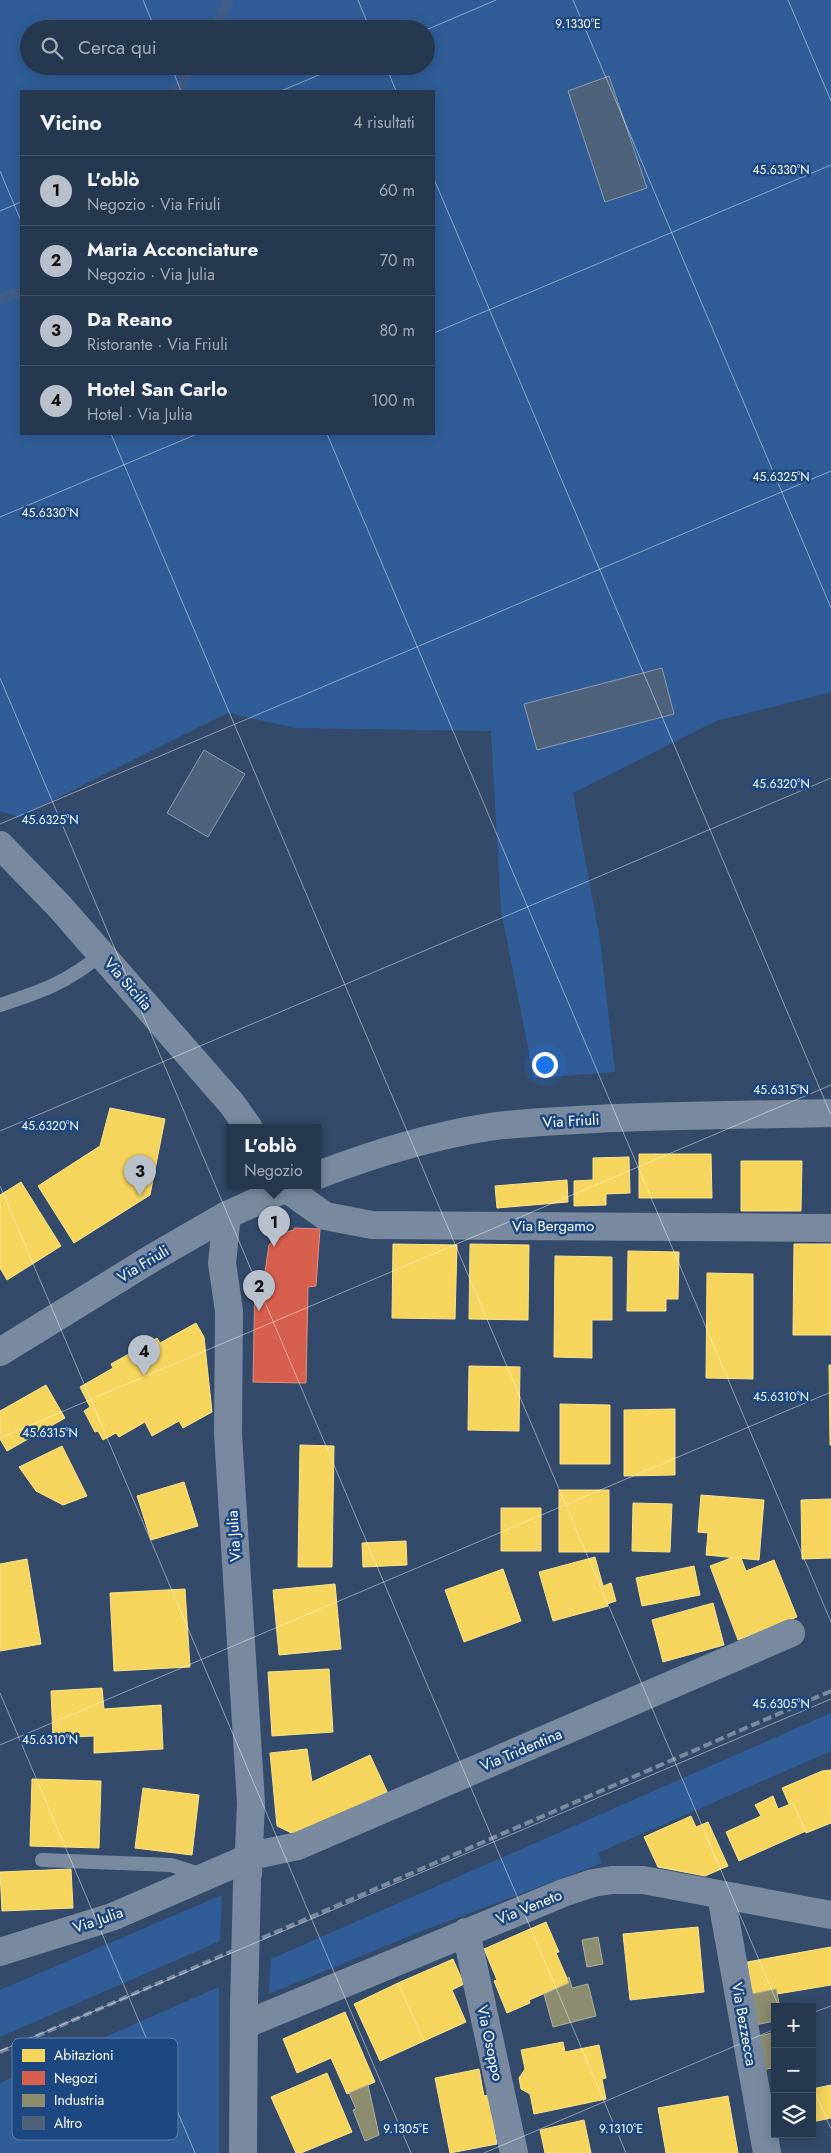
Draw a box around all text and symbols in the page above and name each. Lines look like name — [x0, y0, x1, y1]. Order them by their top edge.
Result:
text: 9.1330°E — [555, 15, 601, 33]
search box — [20, 20, 435, 75]
icon: search — [38, 34, 66, 62]
text: Cerca qui — [78, 34, 157, 61]
text: Vicino — [40, 108, 102, 138]
text: 4 risultati — [353, 111, 415, 134]
text: 45.6330°N — [752, 161, 810, 179]
text: L'oblò — [87, 166, 139, 193]
text: 1 — [52, 179, 60, 202]
text: 60 m — [379, 179, 415, 202]
text: Negozio · Via Friuli — [87, 193, 221, 216]
text: Maria Acconciature — [87, 236, 258, 263]
text: 2 — [51, 249, 61, 272]
text: 70 m — [380, 249, 415, 272]
text: Negozio · Via Julia — [87, 263, 215, 286]
text: Da Reano — [87, 306, 172, 333]
text: 3 — [51, 319, 61, 342]
text: 80 m — [379, 319, 415, 342]
text: Ristorante · Via Friuli — [87, 333, 228, 356]
text: Hotel San Carlo — [87, 376, 227, 403]
text: 4 — [50, 389, 62, 412]
text: 100 m — [371, 389, 415, 412]
text: Hotel · Via Julia — [87, 403, 192, 426]
text: 45.6325°N — [752, 468, 810, 486]
text: 45.6330°N — [21, 504, 79, 522]
text: 45.6320°N — [752, 775, 810, 793]
text: 45.6325°N — [21, 811, 79, 829]
street label: Via Sicilia — [99, 953, 157, 1015]
your location — [532, 1052, 558, 1078]
text: 45.6315°N — [753, 1081, 809, 1099]
street label: Via Friuli — [542, 1109, 600, 1133]
text: 45.6320°N — [21, 1117, 79, 1135]
popup — [226, 1124, 321, 1189]
text: L'oblò — [244, 1132, 297, 1159]
pin: 3 — [124, 1155, 156, 1196]
text: Negozio — [244, 1159, 303, 1182]
pin: 1 — [258, 1206, 290, 1247]
street label: Via Bergamo — [512, 1215, 594, 1237]
street label: Via Friuli — [113, 1240, 173, 1288]
pin: 2 — [243, 1270, 275, 1311]
pin: 4 — [128, 1335, 160, 1376]
text: 45.6310°N — [753, 1388, 809, 1406]
text: 45.6315°N — [22, 1424, 78, 1442]
street label: Via Julia — [221, 1510, 247, 1562]
text: 45.6305°N — [752, 1695, 810, 1713]
street label: Via Tridentina — [477, 1723, 565, 1777]
text: 45.6310°N — [22, 1731, 78, 1749]
street label: Via Veneto — [493, 1884, 565, 1930]
street label: Via Julia — [70, 1901, 126, 1939]
street label: Via Bezzecca — [726, 1980, 762, 2068]
street label: Via Osoppo — [471, 2003, 509, 2083]
map controls — [771, 2003, 816, 2138]
button: + — [771, 2003, 816, 2048]
legend — [12, 2038, 178, 2140]
text: Abitazioni — [54, 2045, 114, 2065]
button: − — [771, 2048, 816, 2093]
text: Negozi — [54, 2068, 98, 2088]
text: Industria — [54, 2090, 104, 2110]
button: layers — [771, 2093, 816, 2138]
text: Altro — [54, 2113, 82, 2133]
text: 9.1305°E — [383, 2120, 429, 2138]
text: 9.1310°E — [599, 2120, 643, 2138]

